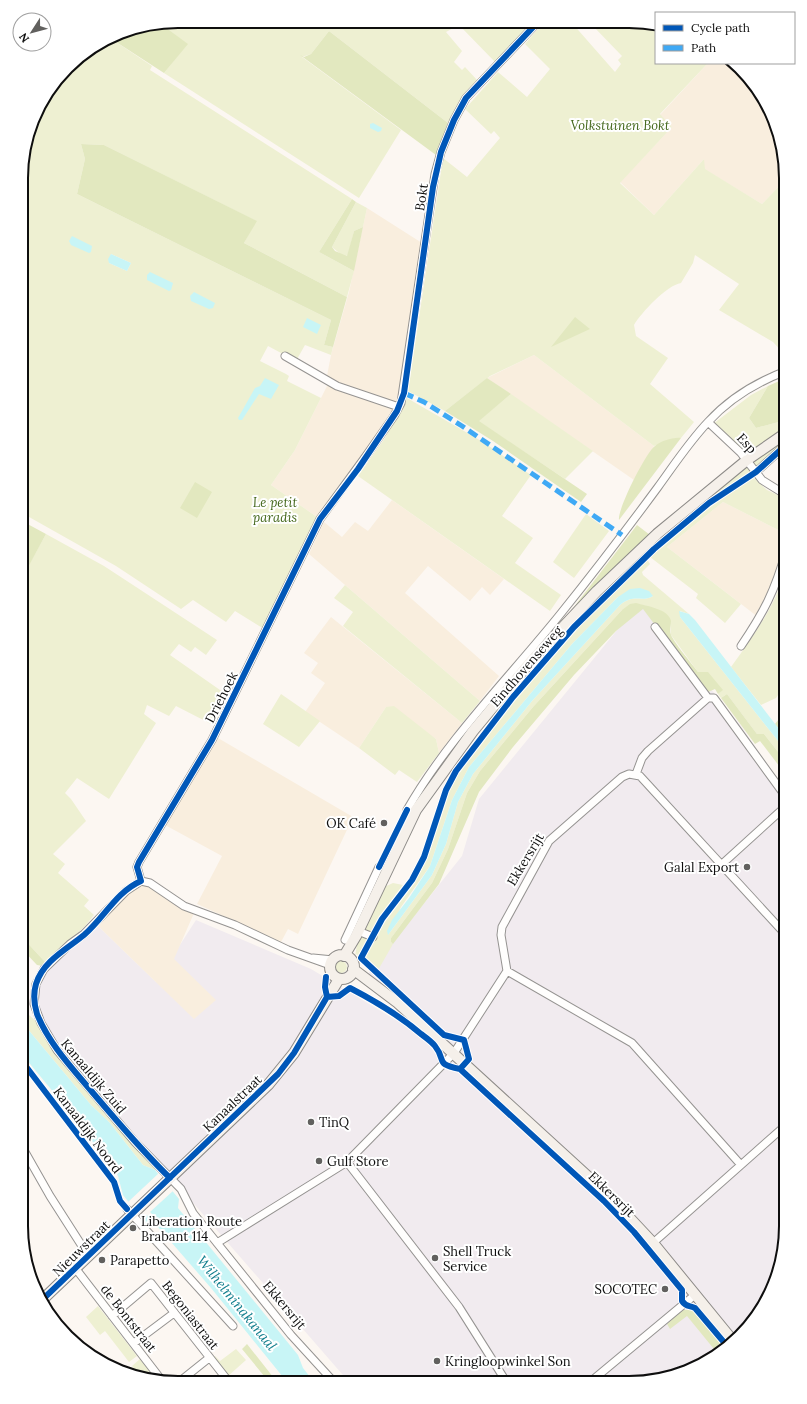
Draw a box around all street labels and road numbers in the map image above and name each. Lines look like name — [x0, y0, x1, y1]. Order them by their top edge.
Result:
street label: Bokt — [411, 182, 432, 212]
street label: Esp — [733, 430, 760, 457]
street label: Eindhovenseweg — [487, 622, 567, 710]
street label: Driehoek — [201, 669, 242, 726]
street label: Ekkersrijt — [503, 830, 548, 889]
street label: Kanaaldijk Zuid — [57, 1035, 130, 1117]
street label: Kanaalstraat — [199, 1071, 265, 1136]
street label: Kanaaldijk Noord — [50, 1084, 126, 1177]
street label: Ekkersrijt — [585, 1168, 639, 1221]
street label: Nieuwstraat — [49, 1217, 114, 1280]
street label: Begoniastraat — [158, 1277, 223, 1353]
street label: Ekkersrijt — [259, 1277, 310, 1333]
street label: de Bontstraat — [97, 1281, 160, 1356]

